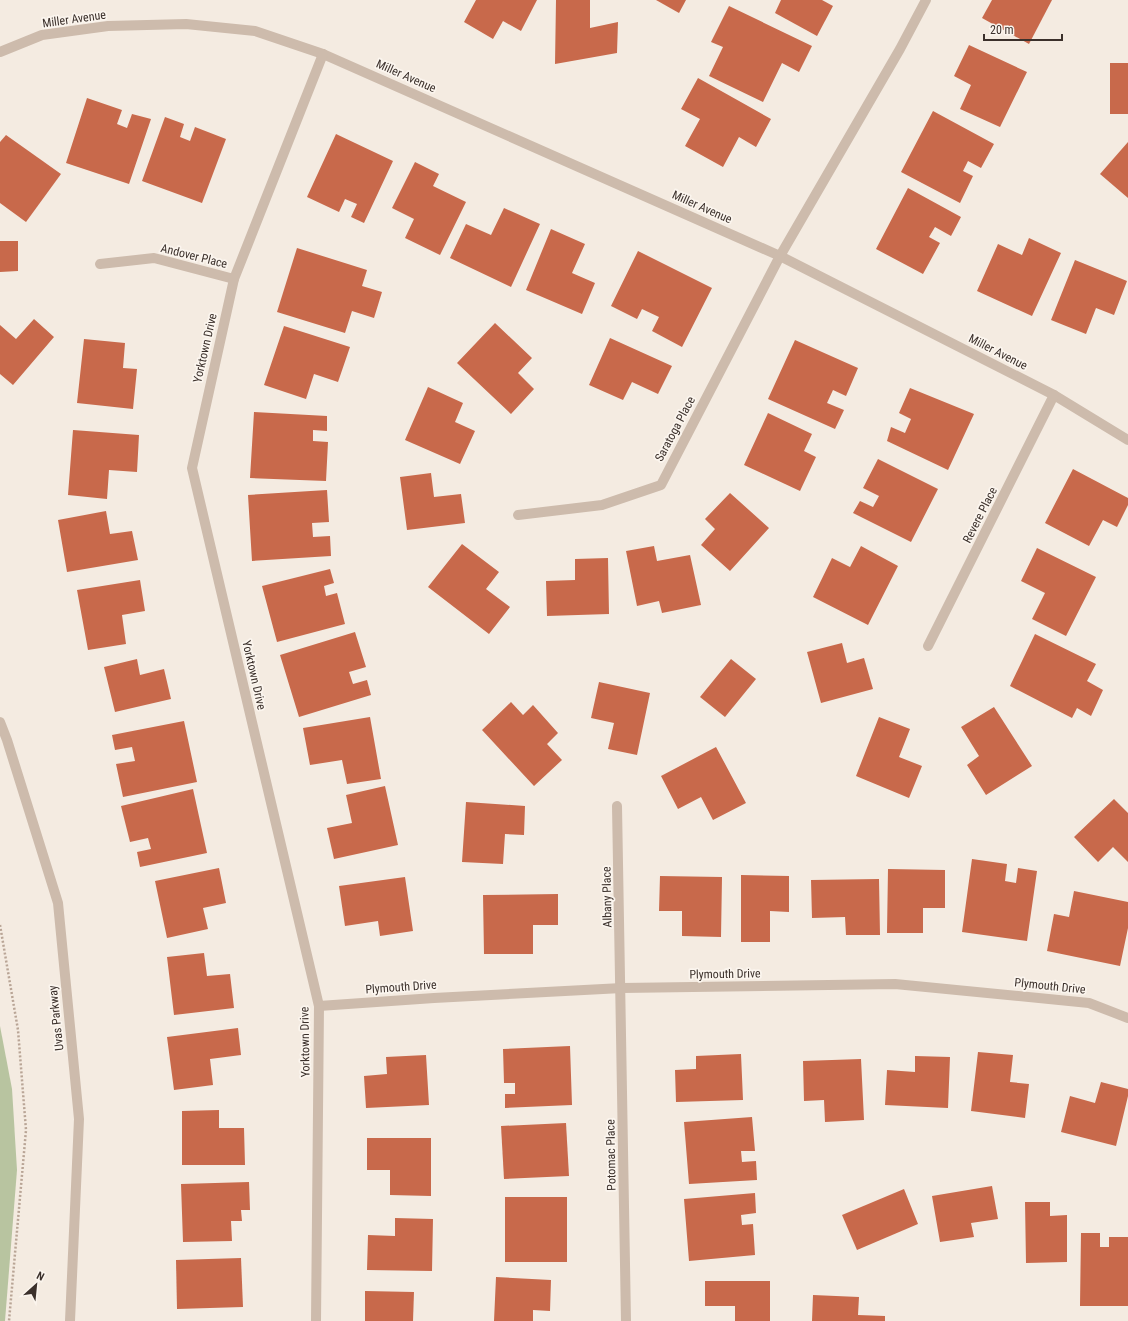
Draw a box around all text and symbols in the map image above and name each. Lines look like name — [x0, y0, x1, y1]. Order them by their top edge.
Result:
street label: Miller Avenue — [41, 8, 107, 30]
scale bar — [984, 16, 1062, 42]
text: 20 m — [990, 23, 1014, 37]
street label: Miller Avenue — [374, 57, 438, 96]
street label: Miller Avenue — [670, 188, 734, 227]
street label: Andover Place — [159, 241, 229, 271]
street label: Yorktown Drive — [190, 312, 220, 384]
street label: Miller Avenue — [966, 331, 1030, 373]
street label: Saratoga Place — [652, 394, 698, 464]
street label: Revere Place — [960, 484, 1000, 545]
street label: Yorktown Drive — [239, 639, 269, 711]
street label: Albany Place — [599, 866, 615, 928]
street label: Plymouth Drive — [689, 966, 761, 982]
street label: Plymouth Drive — [1014, 975, 1087, 997]
street label: Plymouth Drive — [365, 978, 437, 996]
street label: Uvas Parkway — [46, 985, 66, 1051]
street label: Yorktown Drive — [297, 1006, 313, 1078]
street label: Potomac Place — [603, 1119, 619, 1191]
north arrow — [16, 1265, 56, 1305]
text: N — [34, 1269, 46, 1284]

